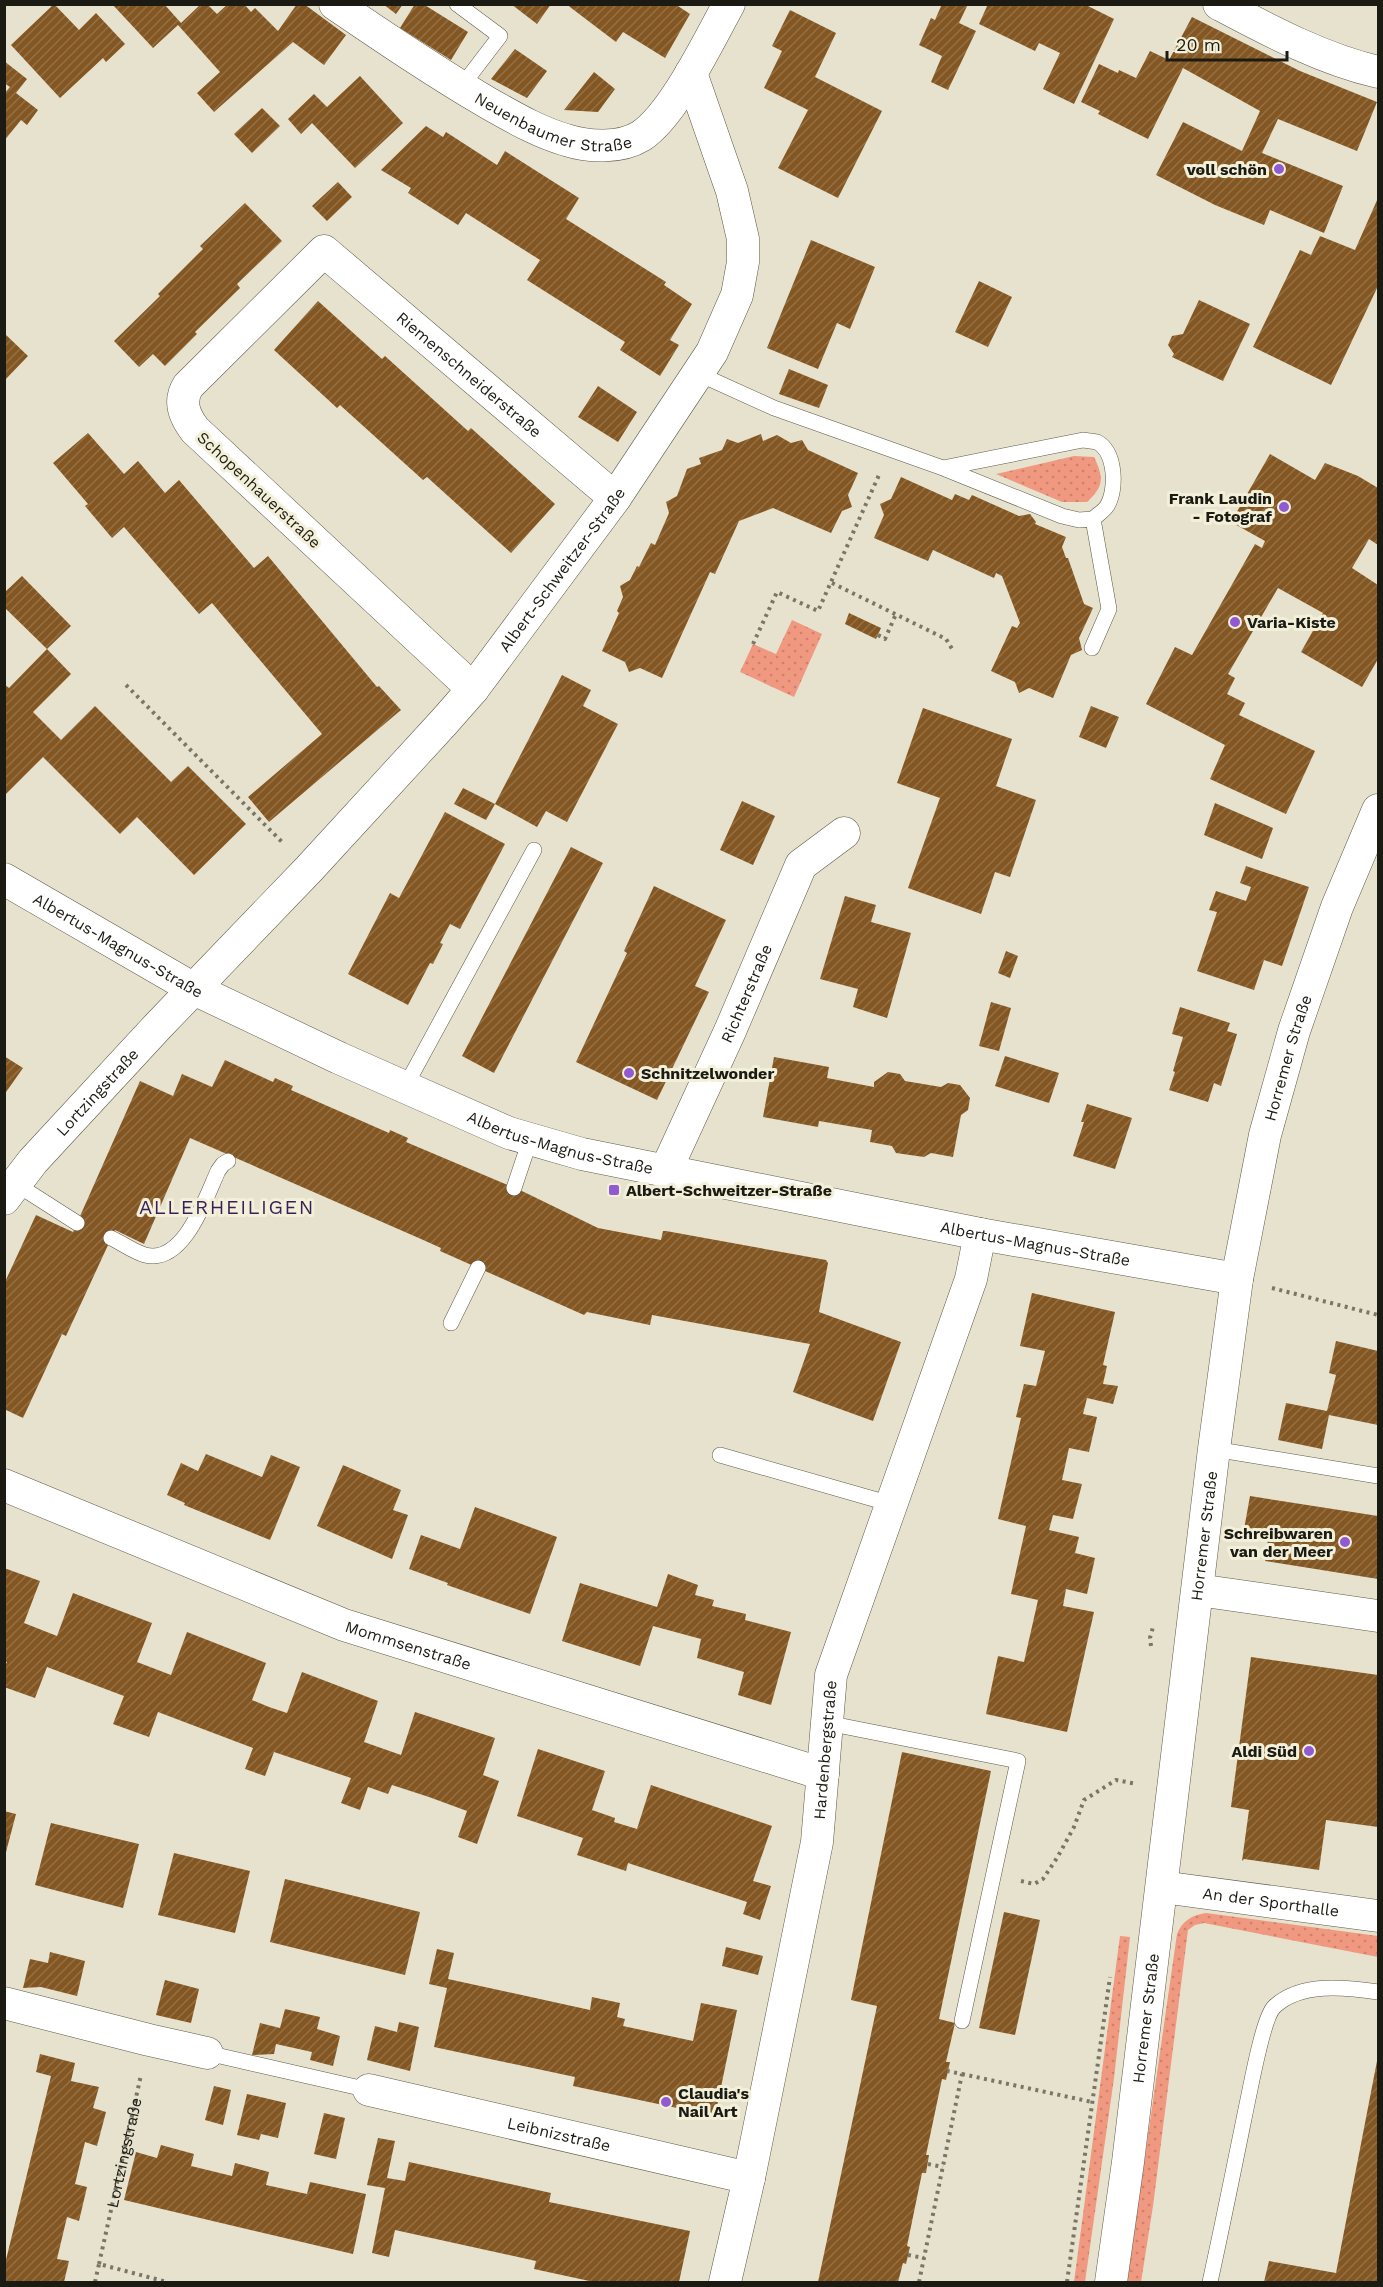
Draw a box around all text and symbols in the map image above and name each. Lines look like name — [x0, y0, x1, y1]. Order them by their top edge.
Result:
scale bar — [1167, 24, 1287, 62]
text: 20 m — [1176, 34, 1221, 55]
street label: Neuenbaumer Straße — [472, 88, 634, 155]
place label: voll schön — [1186, 160, 1267, 179]
marker: voll schön — [1272, 162, 1286, 176]
street label: Riemenschneiderstraße — [393, 307, 546, 441]
street label: Schopenhauerstraße — [193, 428, 325, 552]
street label: Albert-Schweitzer-Straße — [495, 484, 629, 655]
place label: Frank Laudin - Fotograf — [1169, 489, 1272, 526]
marker: Frank Laudin - Fotograf — [1277, 500, 1291, 514]
place label: Varia-Kiste — [1247, 613, 1336, 632]
marker: Varia-Kiste — [1228, 615, 1242, 629]
street label: Albertus-Magnus-Straße — [30, 889, 206, 1001]
street label: Richterstraße — [716, 941, 776, 1046]
street label: Horremer Straße — [1260, 992, 1315, 1123]
street label: Lortzingstraße — [52, 1044, 142, 1140]
place label: Schnitzelwonder — [641, 1064, 774, 1083]
marker: Schnitzelwonder — [622, 1066, 636, 1080]
street label: Albertus-Magnus-Straße — [465, 1106, 655, 1178]
place label: Albert-Schweitzer-Straße — [626, 1181, 832, 1200]
marker: Albert-Schweitzer-Straße — [607, 1183, 621, 1197]
district label: ALLERHEILIGEN — [139, 1195, 315, 1219]
street label: Albertus-Magnus-Straße — [939, 1217, 1132, 1270]
street label: Horremer Straße — [1186, 1470, 1221, 1602]
place label: Schreibwaren van der Meer — [1224, 1524, 1333, 1561]
marker: Schreibwaren van der Meer — [1338, 1535, 1352, 1549]
street label: Mommsenstraße — [343, 1616, 474, 1673]
street label: Hardenbergstraße — [809, 1679, 840, 1820]
place label: Aldi Süd — [1231, 1742, 1297, 1761]
marker: Aldi Süd — [1302, 1744, 1316, 1758]
street label: An der Sporthalle — [1202, 1883, 1340, 1920]
street label: Horremer Straße — [1128, 1952, 1163, 2084]
place label: Claudia's Nail Art — [678, 2084, 749, 2121]
marker: Claudia's Nail Art — [659, 2095, 673, 2109]
street label: Lortzingstraße — [102, 2096, 145, 2210]
street label: Leibnizstraße — [506, 2113, 612, 2155]

